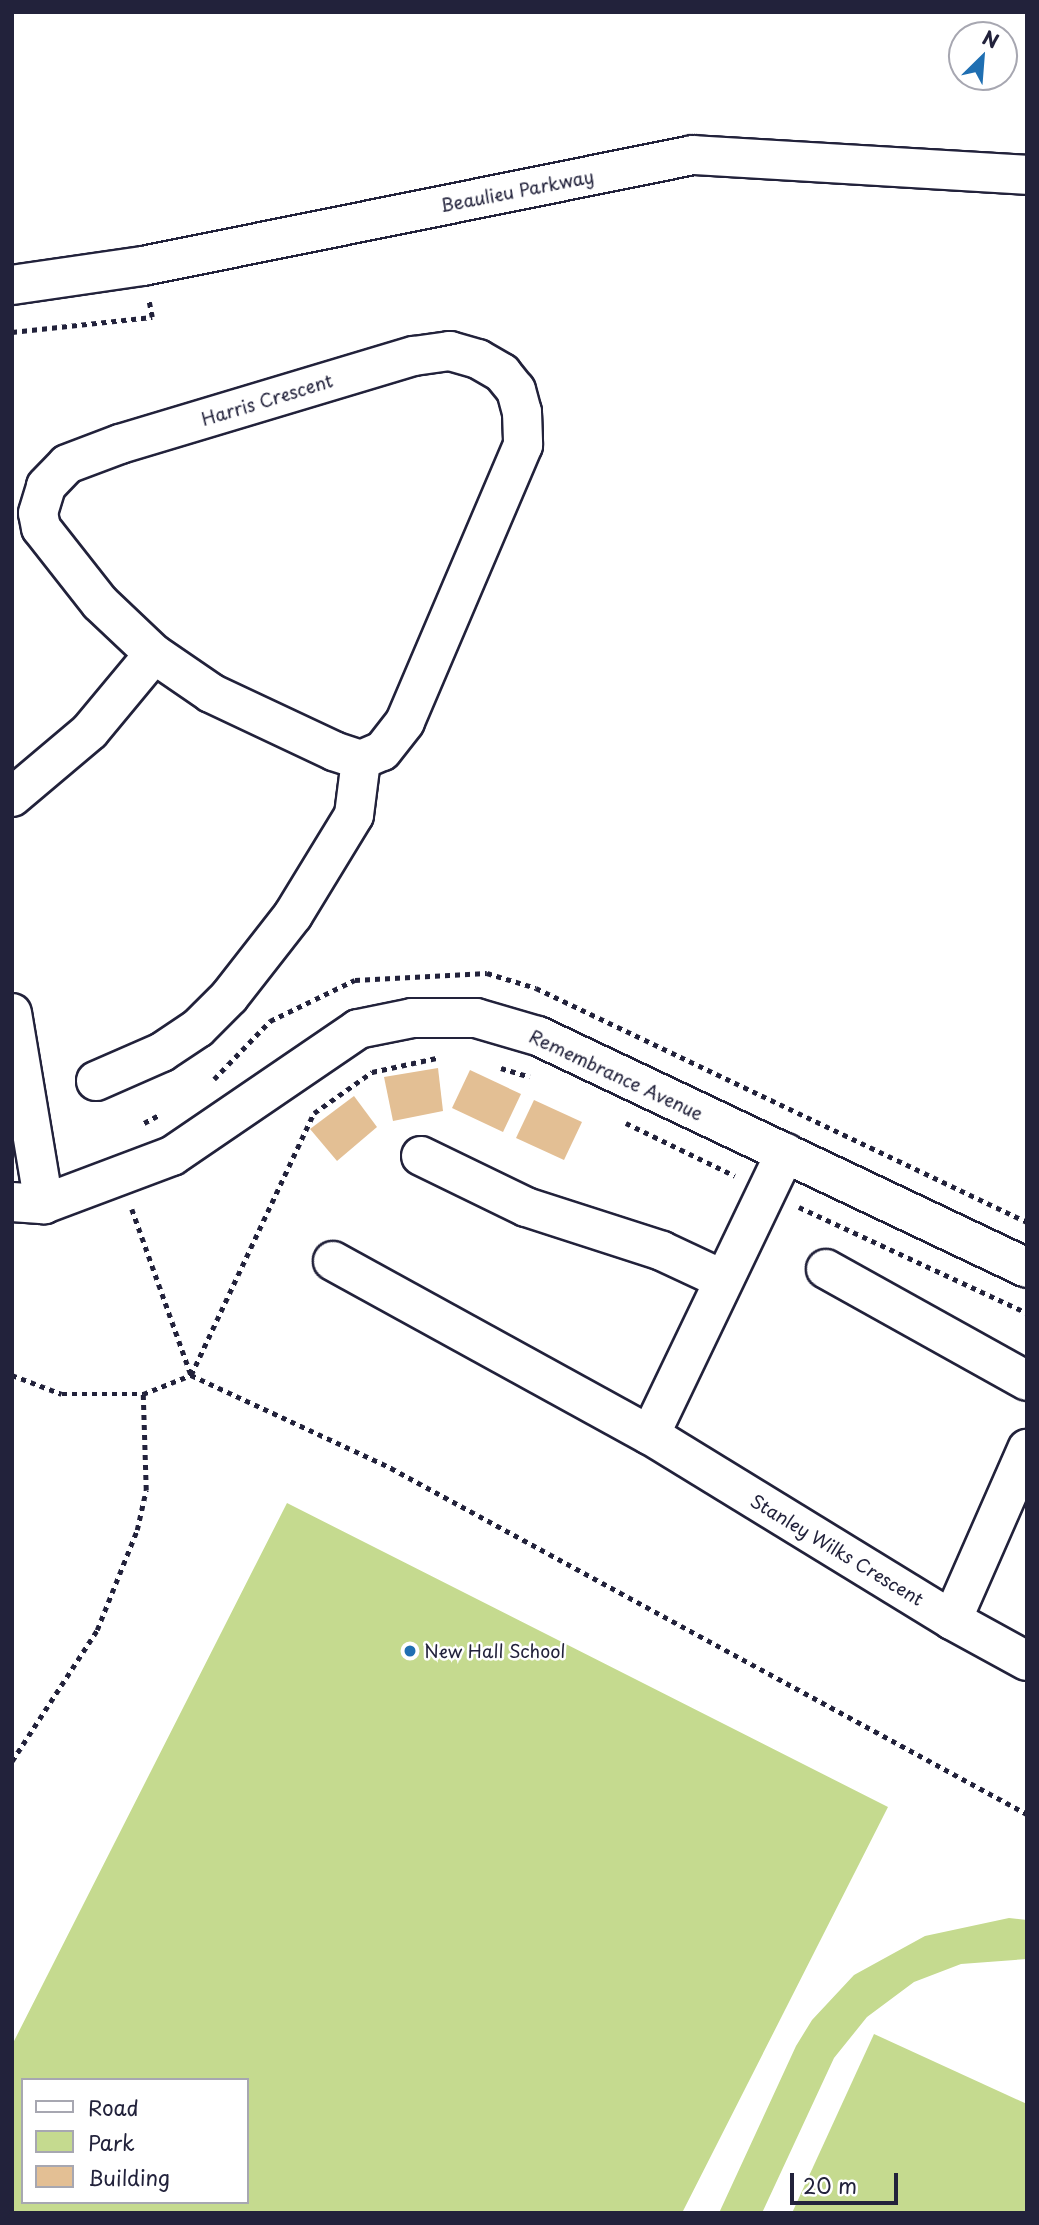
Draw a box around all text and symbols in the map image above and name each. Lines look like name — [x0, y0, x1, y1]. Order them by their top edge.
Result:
north arrow — [948, 21, 1018, 91]
text: N — [978, 23, 1004, 55]
street label: Beaulieu Parkway — [438, 165, 596, 217]
street label: Harris Crescent — [198, 370, 336, 430]
street label: Remembrance Avenue — [525, 1025, 707, 1125]
street label: Stanley Wilks Crescent — [745, 1489, 929, 1611]
place label: New Hall School — [424, 1640, 565, 1662]
marker: New Hall School — [402, 1643, 418, 1659]
legend — [21, 2078, 248, 2204]
text: Road — [88, 2091, 139, 2123]
text: Park — [88, 2126, 135, 2158]
scale bar — [794, 2158, 902, 2202]
text: Building — [88, 2161, 170, 2193]
text: 20 m — [803, 2169, 857, 2201]

